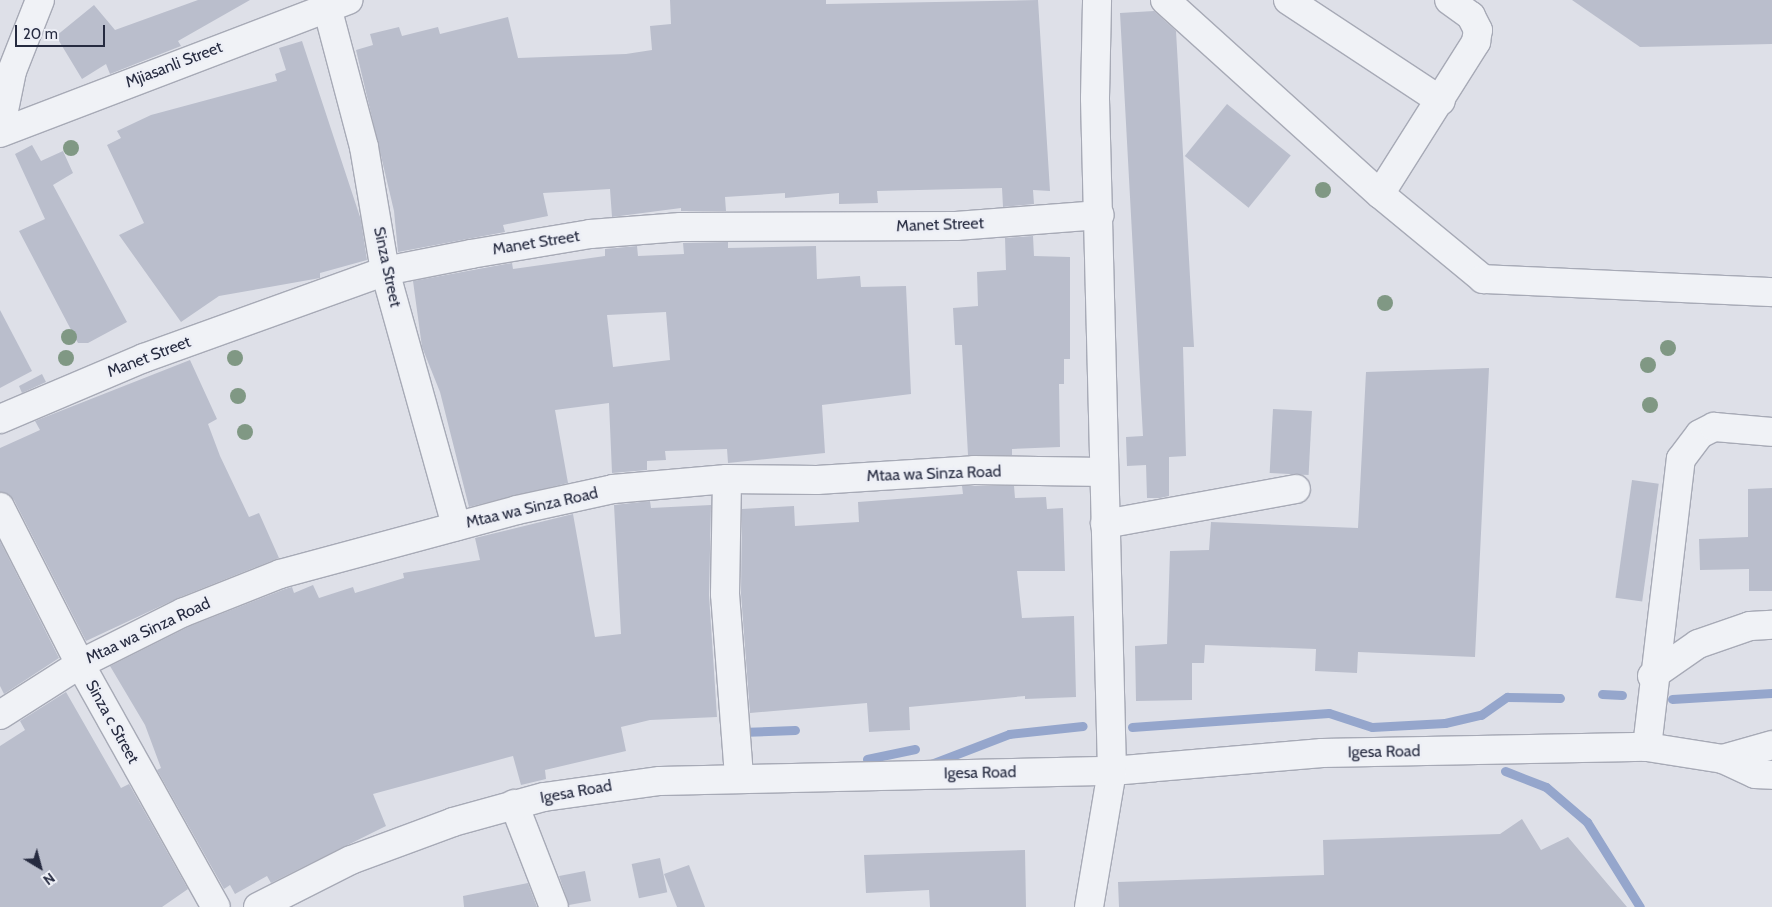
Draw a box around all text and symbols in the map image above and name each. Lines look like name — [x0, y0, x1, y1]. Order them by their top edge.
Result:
scale bar — [18, 15, 108, 47]
text: 20 m — [23, 25, 58, 43]
street label: Mjiasanli Street — [123, 38, 225, 92]
street label: Manet Street — [896, 214, 984, 236]
street label: Sinza Street — [369, 225, 405, 309]
street label: Manet Street — [491, 227, 581, 259]
street label: Manet Street — [105, 332, 193, 382]
street label: Mtaa wa Sinza Road — [866, 462, 1002, 486]
street label: Mtaa wa Sinza Road — [464, 483, 600, 533]
street label: Mtaa wa Sinza Road — [83, 594, 213, 668]
street label: Sinza c Street — [81, 677, 143, 767]
street label: Igesa Road — [1348, 742, 1420, 762]
street label: Igesa Road — [944, 763, 1016, 783]
street label: Igesa Road — [539, 776, 613, 808]
north arrow — [15, 842, 65, 892]
text: N — [40, 869, 58, 889]

